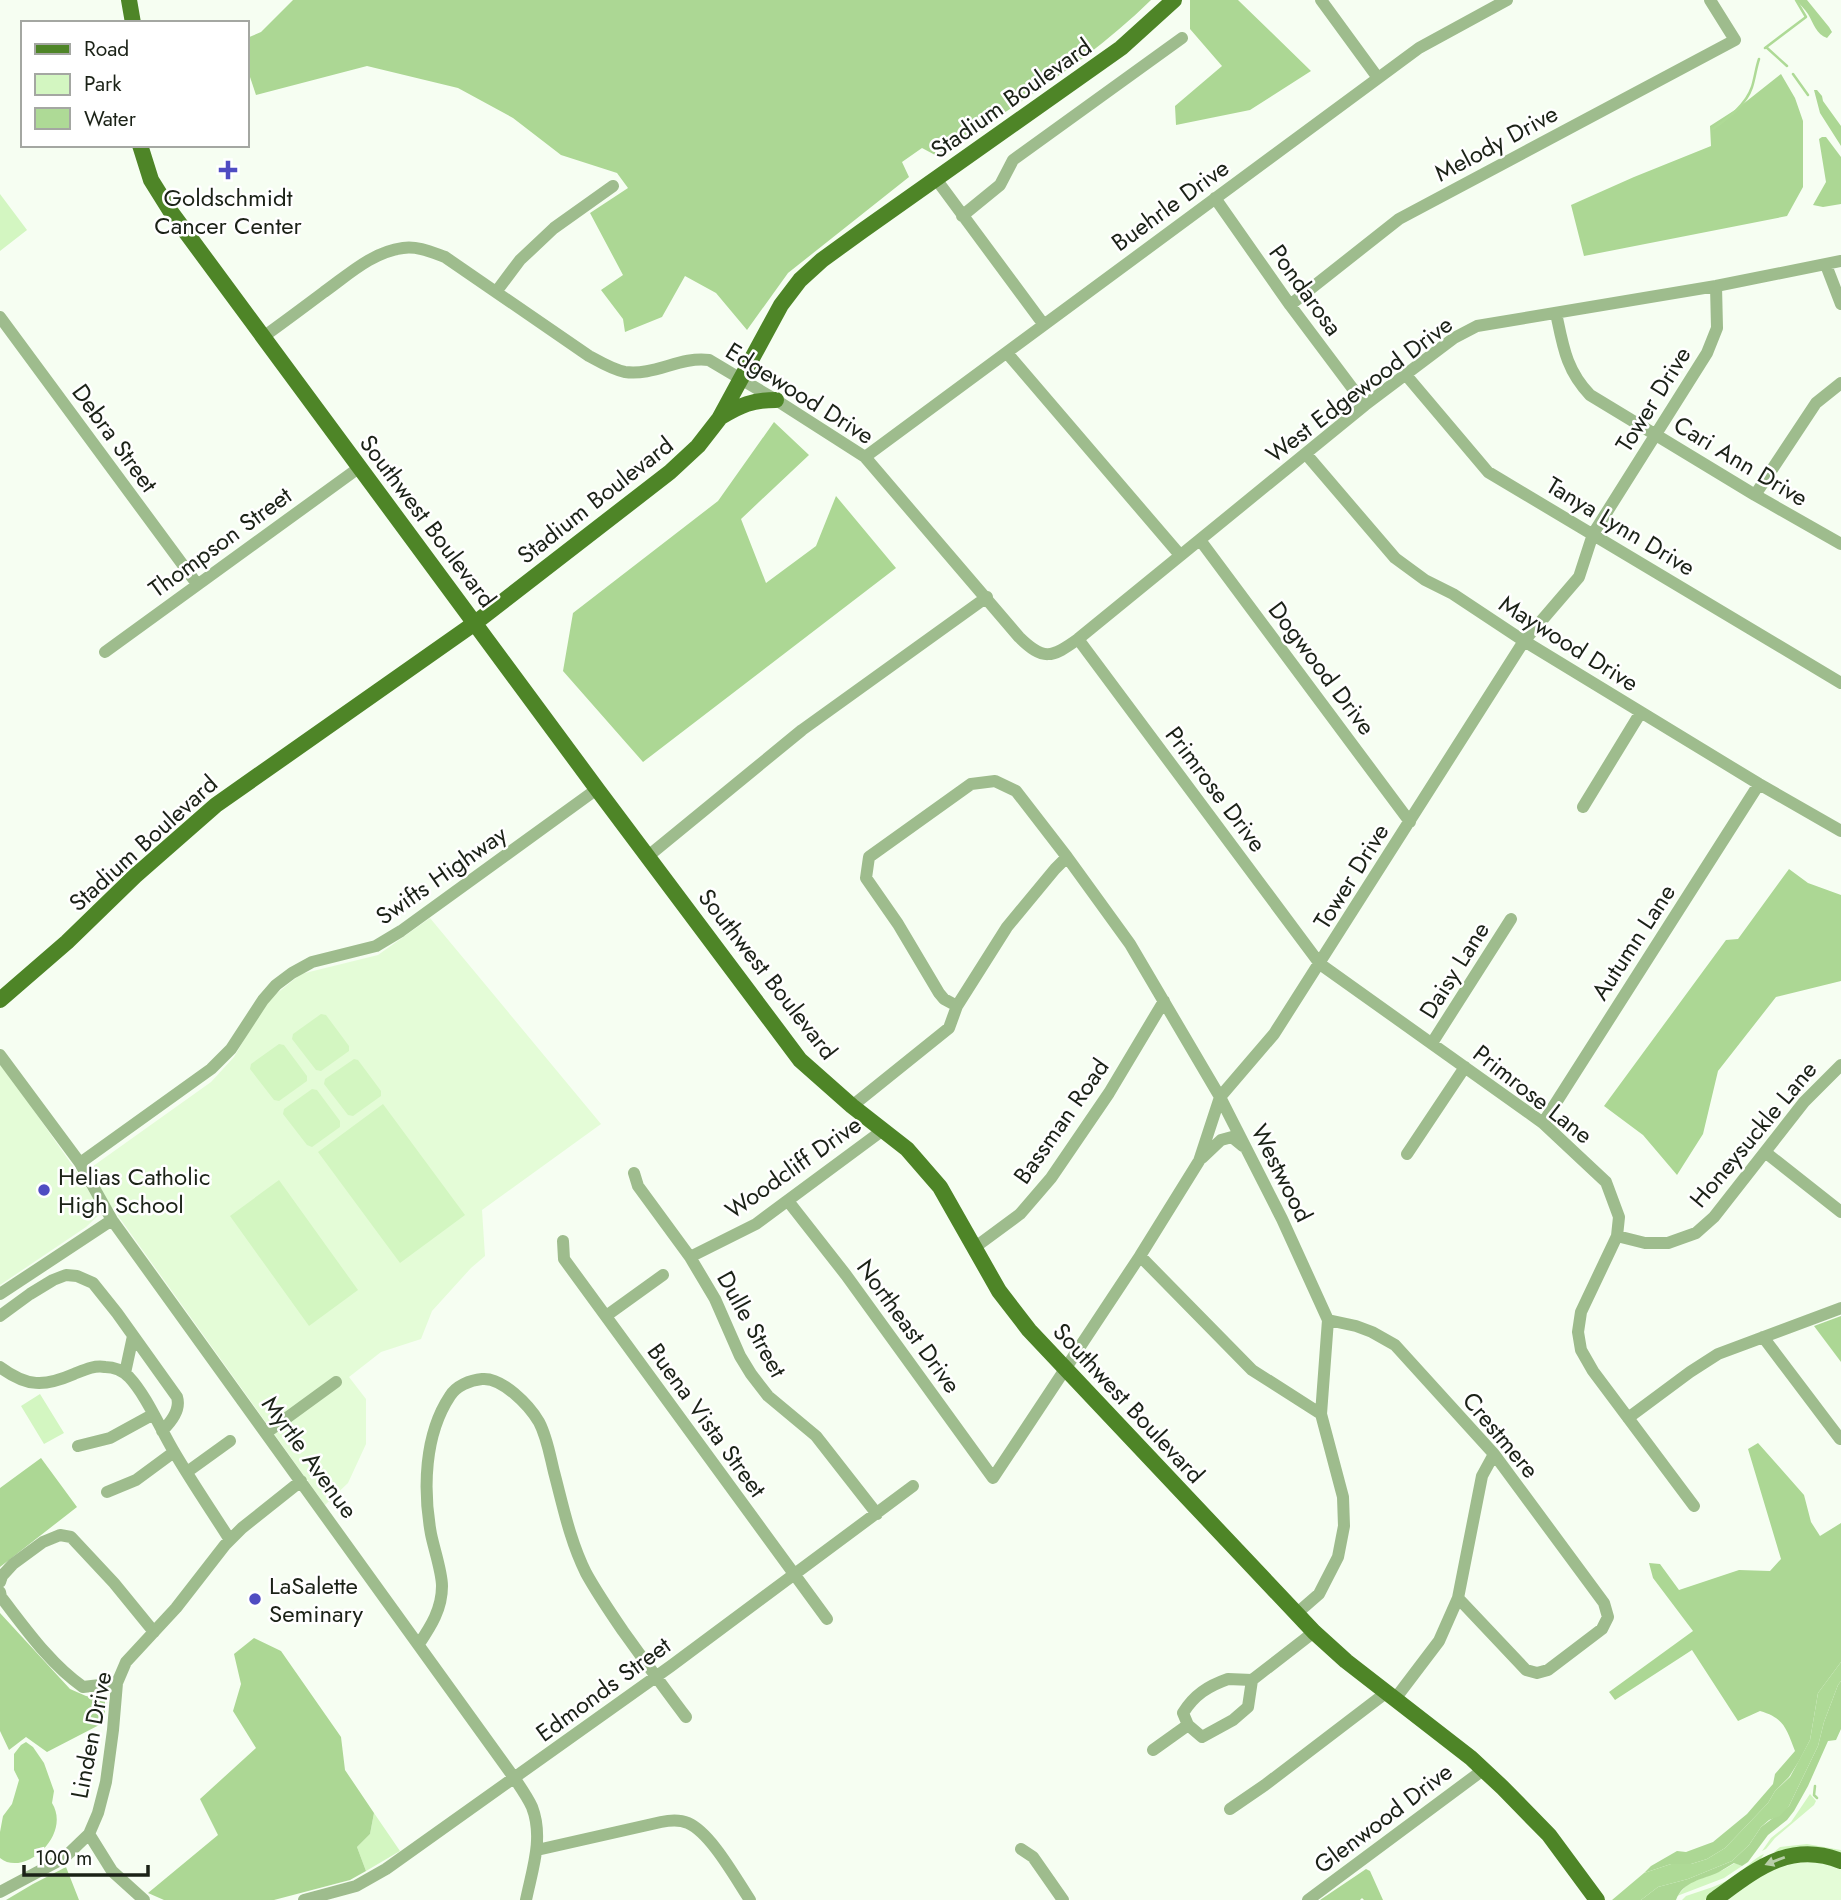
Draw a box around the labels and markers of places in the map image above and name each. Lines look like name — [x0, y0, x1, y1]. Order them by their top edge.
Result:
marker: Goldschmidt Cancer Center — [218, 160, 238, 180]
place label: Goldschmidt Cancer Center — [154, 180, 303, 243]
place label: Helias Catholic High School — [58, 1159, 210, 1222]
marker: Helias Catholic High School — [36, 1182, 52, 1198]
place label: LaSalette Seminary — [269, 1568, 364, 1631]
marker: LaSalette Seminary — [247, 1591, 263, 1607]

